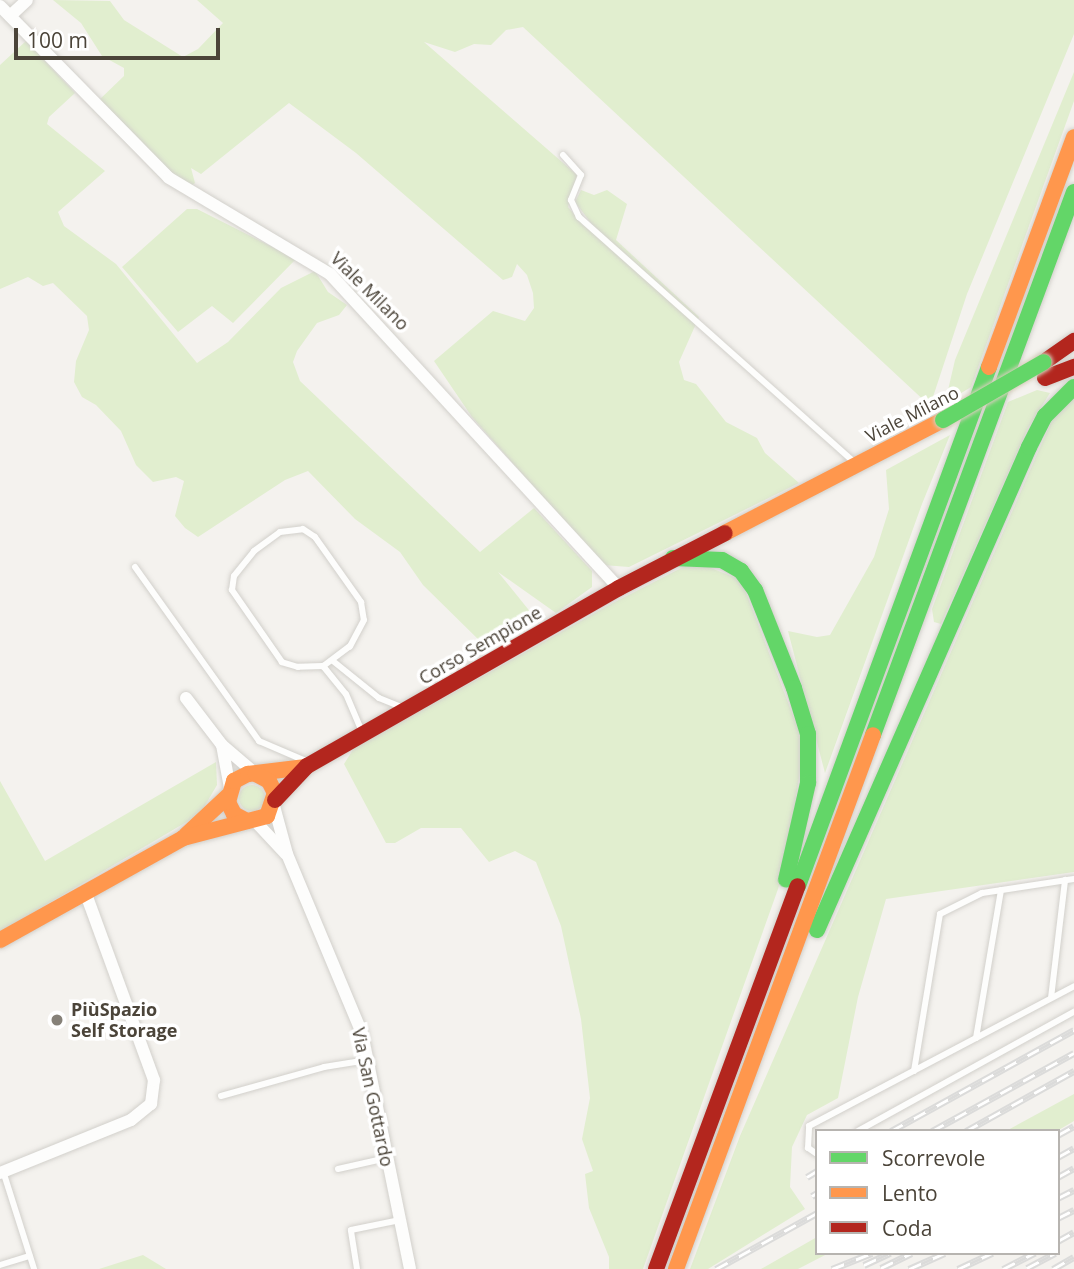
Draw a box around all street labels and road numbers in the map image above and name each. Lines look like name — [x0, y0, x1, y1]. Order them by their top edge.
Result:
street label: Viale Milano — [326, 247, 414, 335]
street label: Viale Milano — [862, 381, 962, 447]
street label: Corso Sempione — [415, 601, 545, 689]
street label: Via San Gottardo — [348, 1026, 398, 1168]

